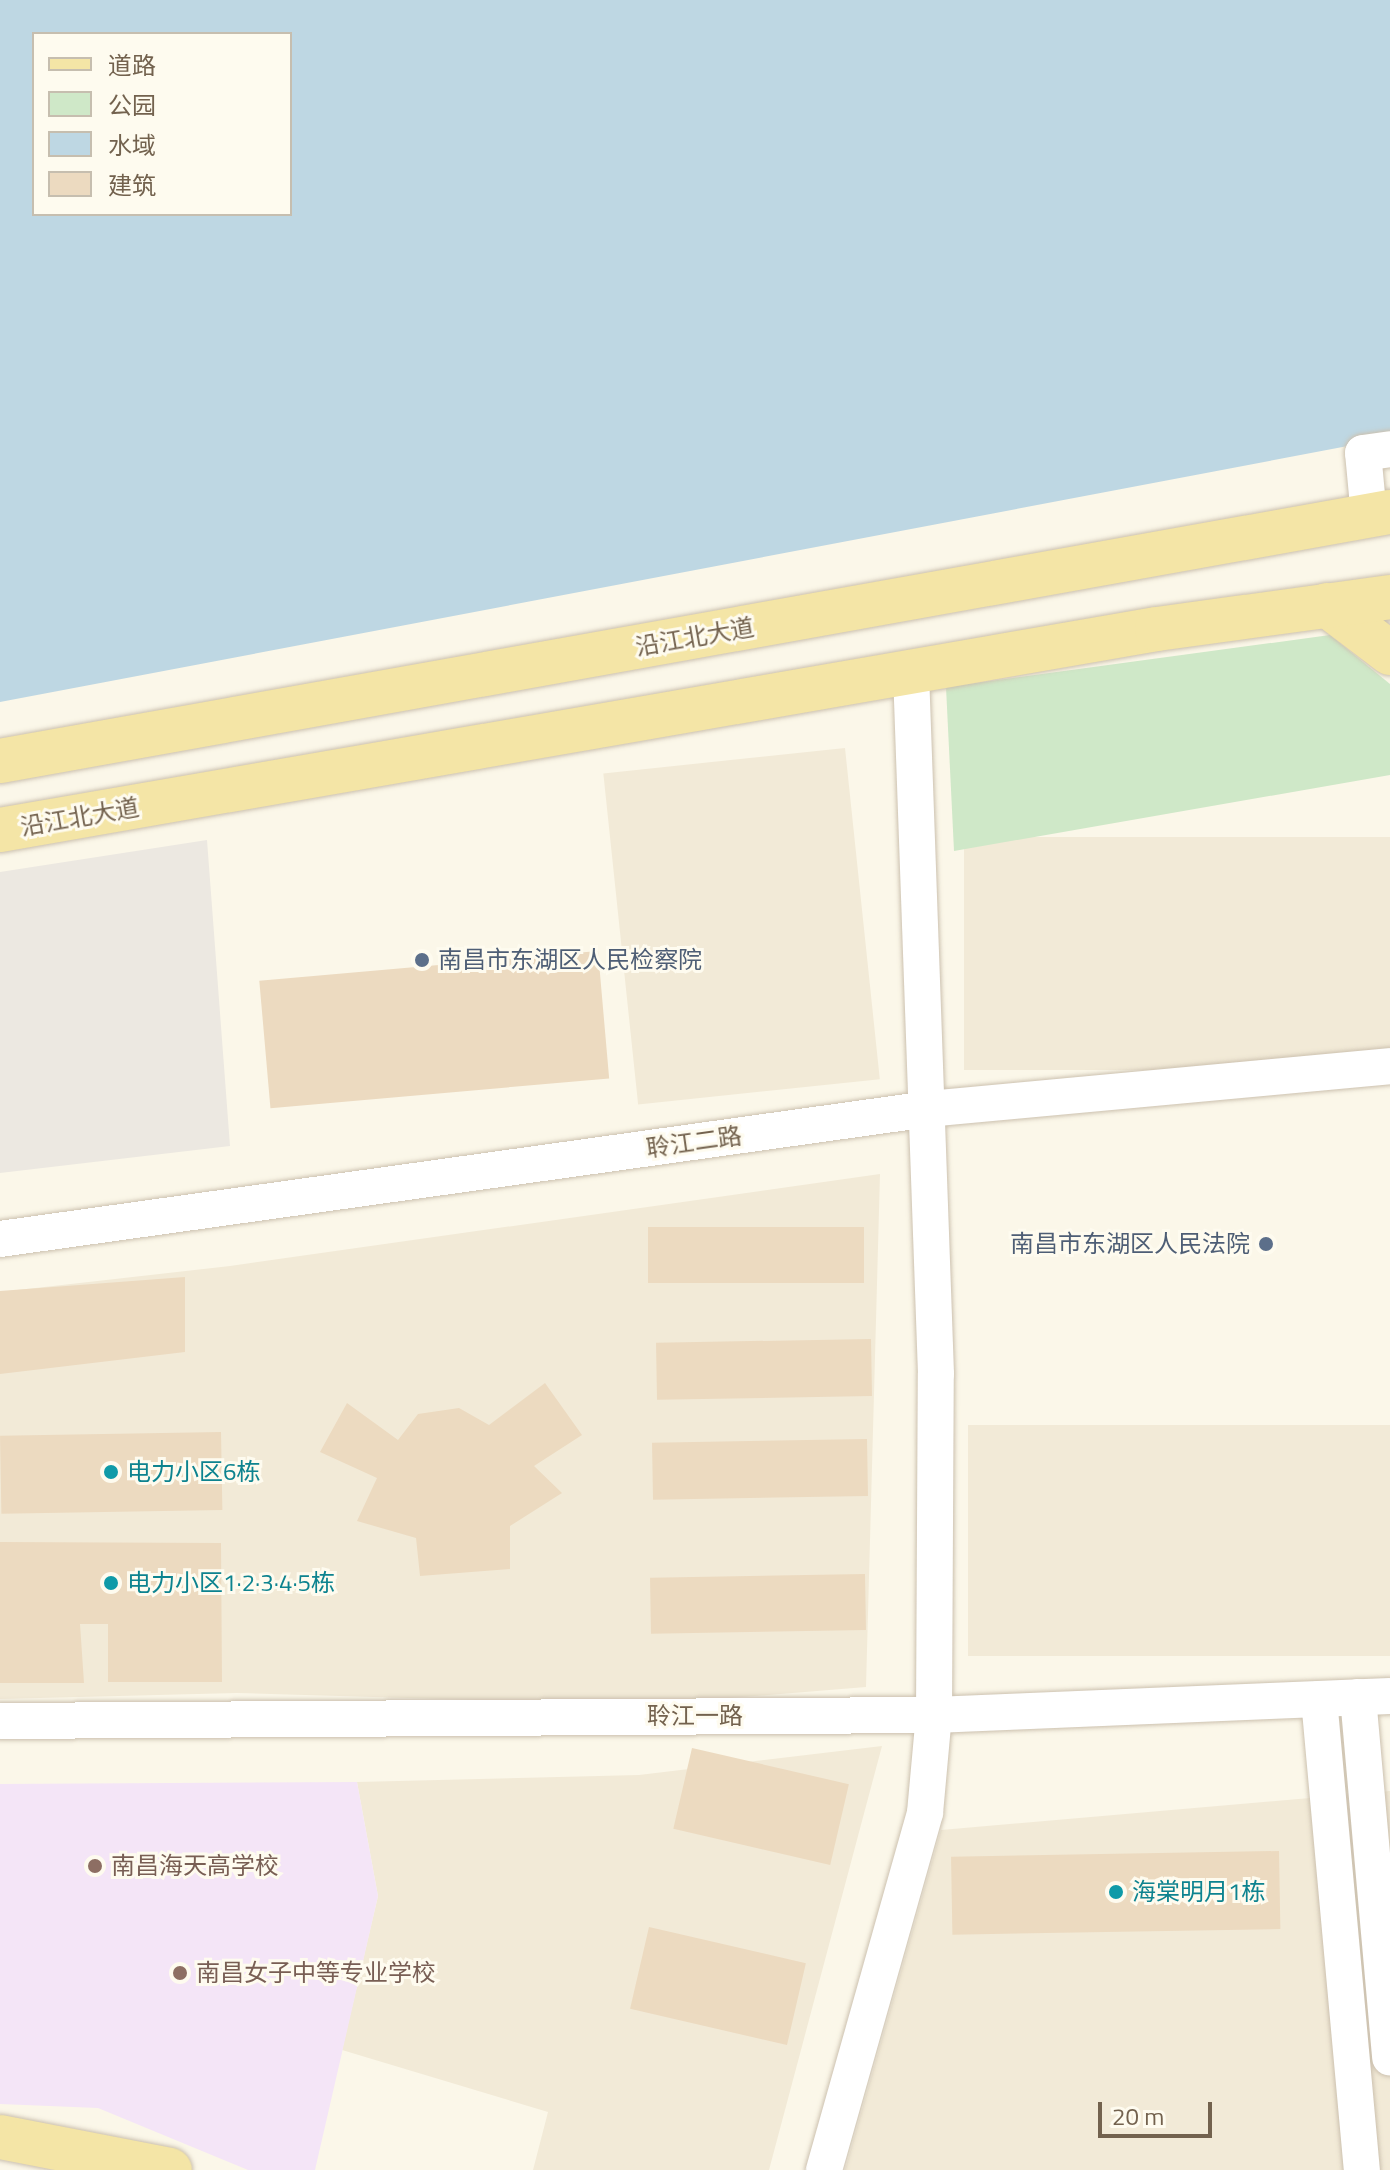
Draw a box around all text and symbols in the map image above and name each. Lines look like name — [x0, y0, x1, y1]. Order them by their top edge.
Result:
legend — [32, 32, 292, 216]
text: 道路 — [108, 47, 156, 83]
text: 公园 — [108, 87, 156, 123]
text: 水域 — [108, 127, 156, 163]
text: 建筑 — [108, 167, 156, 203]
street label: 沿江北大道 — [633, 612, 757, 662]
street label: 沿江北大道 — [18, 792, 142, 842]
place label: 南昌市东湖区人民检察院 — [438, 946, 702, 974]
marker: 南昌市东湖区人民检察院 — [413, 951, 431, 969]
street label: 聆江二路 — [644, 1121, 744, 1163]
place label: 南昌市东湖区人民法院 — [1010, 1230, 1250, 1258]
marker: 南昌市东湖区人民法院 — [1257, 1235, 1275, 1253]
place label: 电力小区6栋 — [127, 1458, 260, 1486]
marker: 电力小区6栋 — [102, 1463, 120, 1481]
place label: 电力小区1·2·3·4·5栋 — [127, 1569, 335, 1597]
marker: 电力小区1·2·3·4·5栋 — [102, 1574, 120, 1592]
street label: 聆江一路 — [647, 1702, 743, 1730]
place label: 南昌海天高学校 — [111, 1852, 279, 1880]
marker: 南昌海天高学校 — [86, 1857, 104, 1875]
place label: 海棠明月1栋 — [1132, 1878, 1265, 1906]
marker: 海棠明月1栋 — [1107, 1883, 1125, 1901]
place label: 南昌女子中等专业学校 — [196, 1959, 436, 1987]
marker: 南昌女子中等专业学校 — [171, 1964, 189, 1982]
scale bar — [1102, 2086, 1216, 2136]
text: 20 m — [1112, 2098, 1164, 2134]

